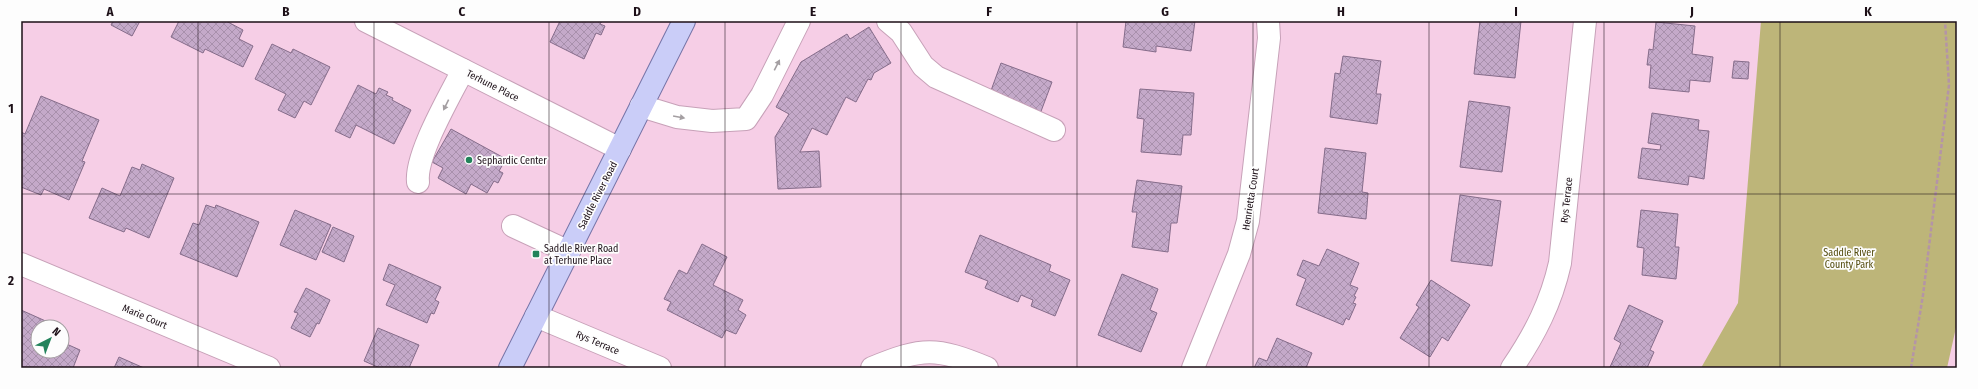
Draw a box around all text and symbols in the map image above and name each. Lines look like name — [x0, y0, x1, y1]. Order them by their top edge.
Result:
text: A — [105, 4, 114, 19]
text: B — [282, 4, 290, 19]
text: C — [459, 4, 466, 19]
text: D — [633, 4, 641, 19]
text: E — [810, 4, 816, 19]
text: F — [986, 4, 992, 19]
text: G — [1161, 4, 1169, 19]
text: H — [1337, 4, 1345, 19]
text: I — [1514, 4, 1518, 19]
text: J — [1689, 4, 1694, 19]
text: K — [1864, 4, 1872, 19]
one-way arrow — [774, 59, 780, 70]
street label: Terhune Place — [464, 68, 521, 104]
one-way arrow — [443, 99, 449, 110]
text: 1 — [8, 101, 14, 116]
one-way arrow — [673, 114, 685, 120]
marker: Sephardic Center — [464, 155, 474, 165]
place label: Sephardic Center — [477, 155, 547, 167]
street label: Saddle River Road — [576, 160, 620, 231]
street label: Henrietta Court — [1240, 166, 1262, 231]
street label: Rys Terrace — [1559, 177, 1575, 224]
place label: Saddle River Road at Terhune Place — [544, 243, 618, 267]
park label: Saddle River County Park — [1823, 247, 1875, 271]
marker: Saddle River Road at Terhune Place — [531, 249, 541, 259]
text: 2 — [7, 273, 14, 288]
street label: Marie Court — [120, 302, 169, 332]
north arrow — [30, 319, 70, 359]
text: N — [50, 325, 63, 339]
street label: Rys Terrace — [574, 328, 621, 357]

